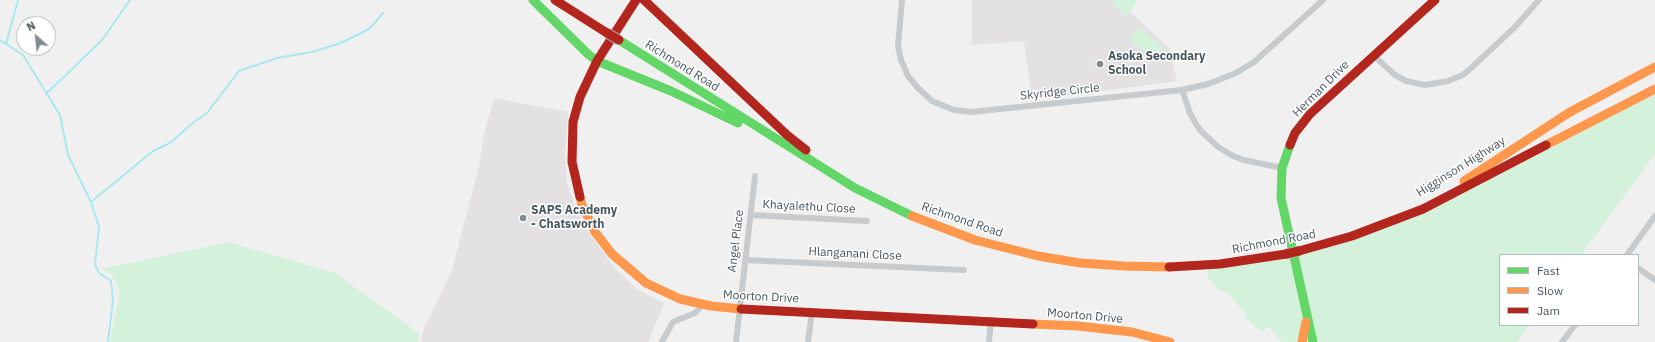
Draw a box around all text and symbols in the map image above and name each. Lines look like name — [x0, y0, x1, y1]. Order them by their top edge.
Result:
north arrow — [16, 16, 56, 56]
text: N — [24, 18, 38, 34]
street label: Richmond Road — [642, 37, 722, 95]
place label: Asoka Secondary School — [1108, 50, 1205, 78]
street label: Herman Drive — [1290, 58, 1352, 120]
marker: Asoka Secondary School — [1095, 59, 1105, 69]
street label: Skyridge Circle — [1019, 81, 1101, 103]
street label: Higginson Highway — [1414, 134, 1508, 200]
street label: Khayalethu Close — [762, 197, 856, 217]
street label: Richmond Road — [920, 199, 1004, 241]
place label: SAPS Academy - Chatsworth — [531, 204, 617, 232]
street label: Angel Place — [725, 209, 747, 273]
marker: SAPS Academy - Chatsworth — [518, 213, 528, 223]
street label: Richmond Road — [1231, 227, 1317, 257]
street label: Hlanganani Close — [808, 244, 902, 264]
legend — [1499, 254, 1639, 326]
text: Fast — [1537, 263, 1560, 278]
text: Slow — [1537, 283, 1563, 298]
street label: Moorton Drive — [723, 288, 799, 306]
text: Jam — [1537, 303, 1560, 318]
street label: Moorton Drive — [1047, 306, 1123, 326]

